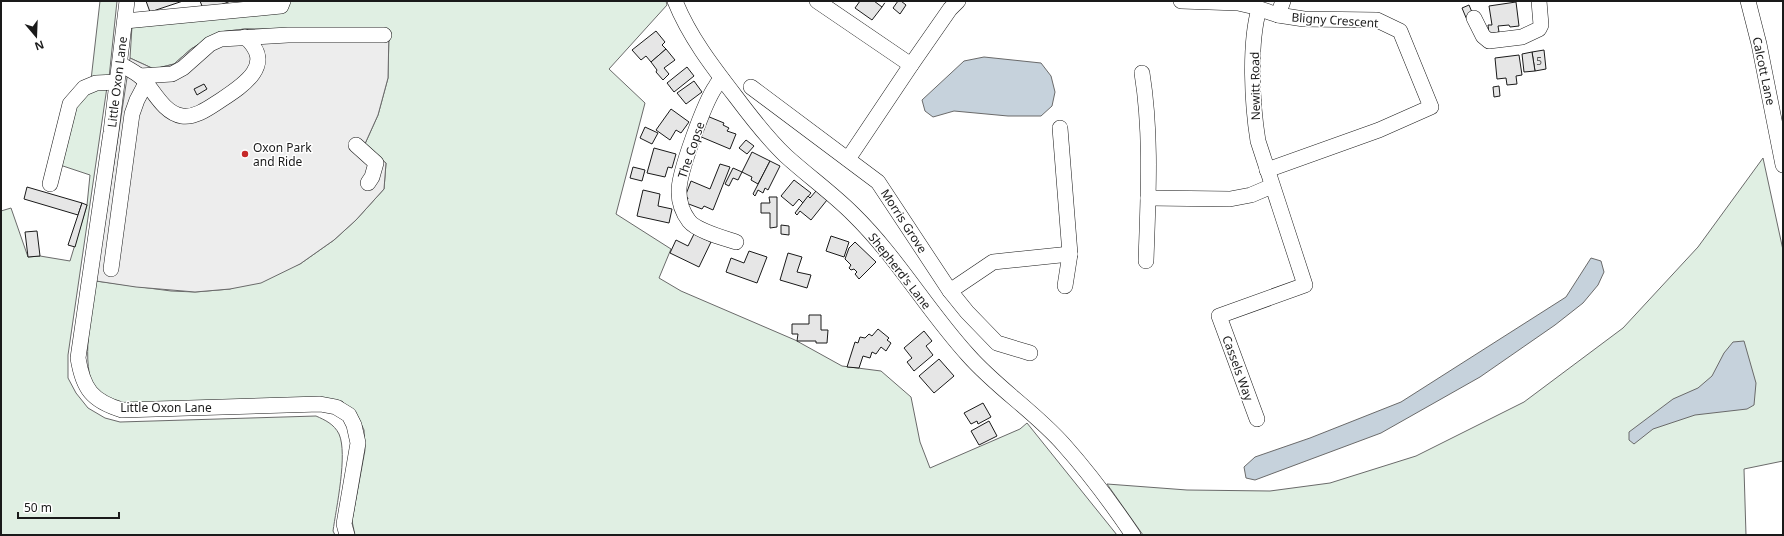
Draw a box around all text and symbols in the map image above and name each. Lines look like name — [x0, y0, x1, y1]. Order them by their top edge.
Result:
street label: Bligny Crescent — [1291, 8, 1380, 32]
north arrow — [16, 16, 56, 56]
street label: Little Oxon Lane — [103, 35, 131, 128]
street label: Calcott Lane — [1748, 35, 1780, 107]
text: N — [33, 37, 46, 54]
street label: Newitt Road — [1246, 51, 1264, 121]
house number: 5 — [1536, 54, 1542, 68]
street label: The Copse — [673, 119, 709, 181]
place label: Oxon Park and Ride — [253, 139, 312, 170]
marker: Oxon Park and Ride — [240, 149, 250, 159]
street label: Morris Grove — [877, 186, 931, 257]
street label: Shepherd's Lane — [865, 229, 935, 313]
street label: Cassels Way — [1218, 333, 1258, 404]
street label: Little Oxon Lane — [120, 399, 212, 416]
scale bar — [18, 494, 119, 520]
text: 50 m — [24, 499, 52, 516]

